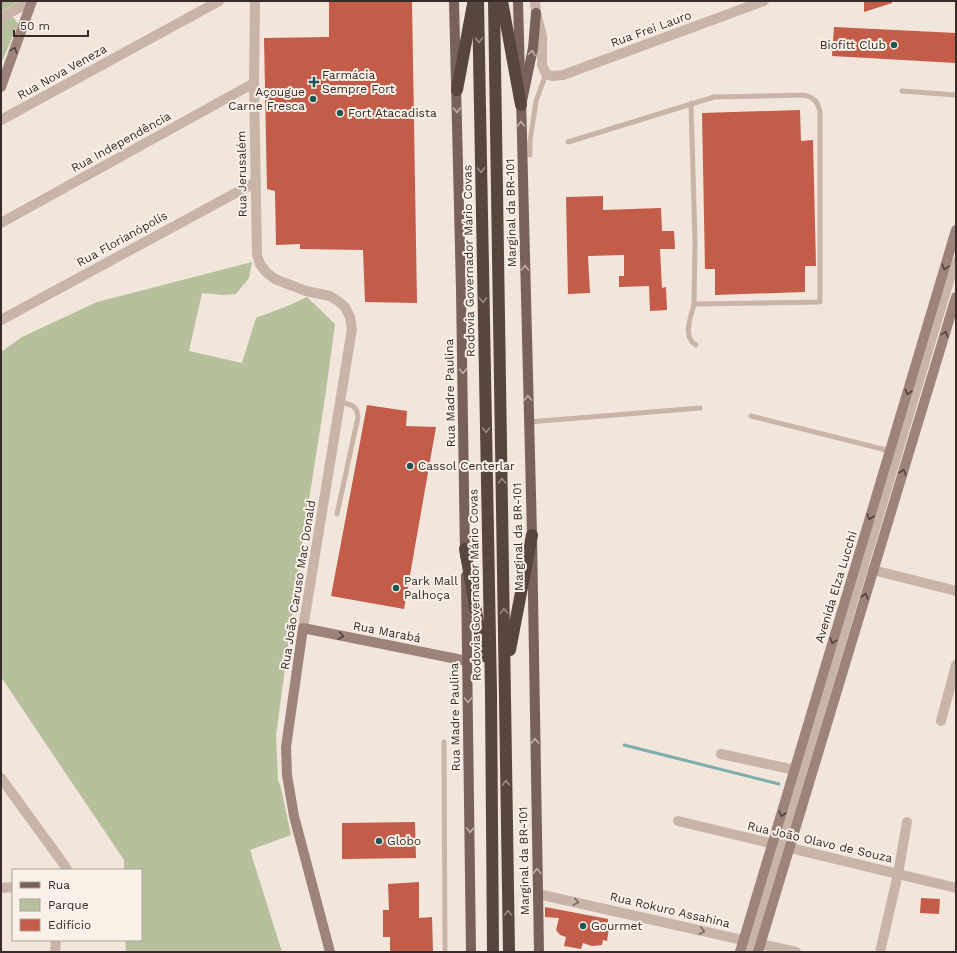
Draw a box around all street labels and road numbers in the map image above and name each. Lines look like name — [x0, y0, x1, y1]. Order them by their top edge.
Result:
street label: Rua Frei Lauro — [609, 8, 693, 50]
street label: Rua Nova Veneza — [15, 42, 109, 102]
street label: Rua Independência — [69, 109, 173, 175]
street label: Rua Jerusalém — [234, 131, 250, 217]
street label: Marginal da BR-101 — [503, 159, 519, 267]
street label: Rodovia Governador Mário Covas — [460, 165, 478, 357]
street label: Rua Florianópolis — [74, 208, 170, 270]
street label: Rua Madre Paulina — [442, 338, 458, 447]
street label: Marginal da BR-101 — [510, 483, 526, 591]
street label: Rodovia Governador Mário Covas — [466, 489, 484, 681]
street label: Rua João Caruso Mac Donald — [278, 499, 318, 671]
street label: Avenida Elza Lucchi — [812, 529, 860, 645]
street label: Rua Marabá — [352, 619, 422, 645]
street label: Rua Madre Paulina — [447, 662, 463, 771]
street label: Marginal da BR-101 — [516, 807, 532, 915]
street label: Rua João Olavo de Souza — [746, 818, 894, 866]
street label: Rua Rokuro Assahina — [609, 889, 732, 931]

